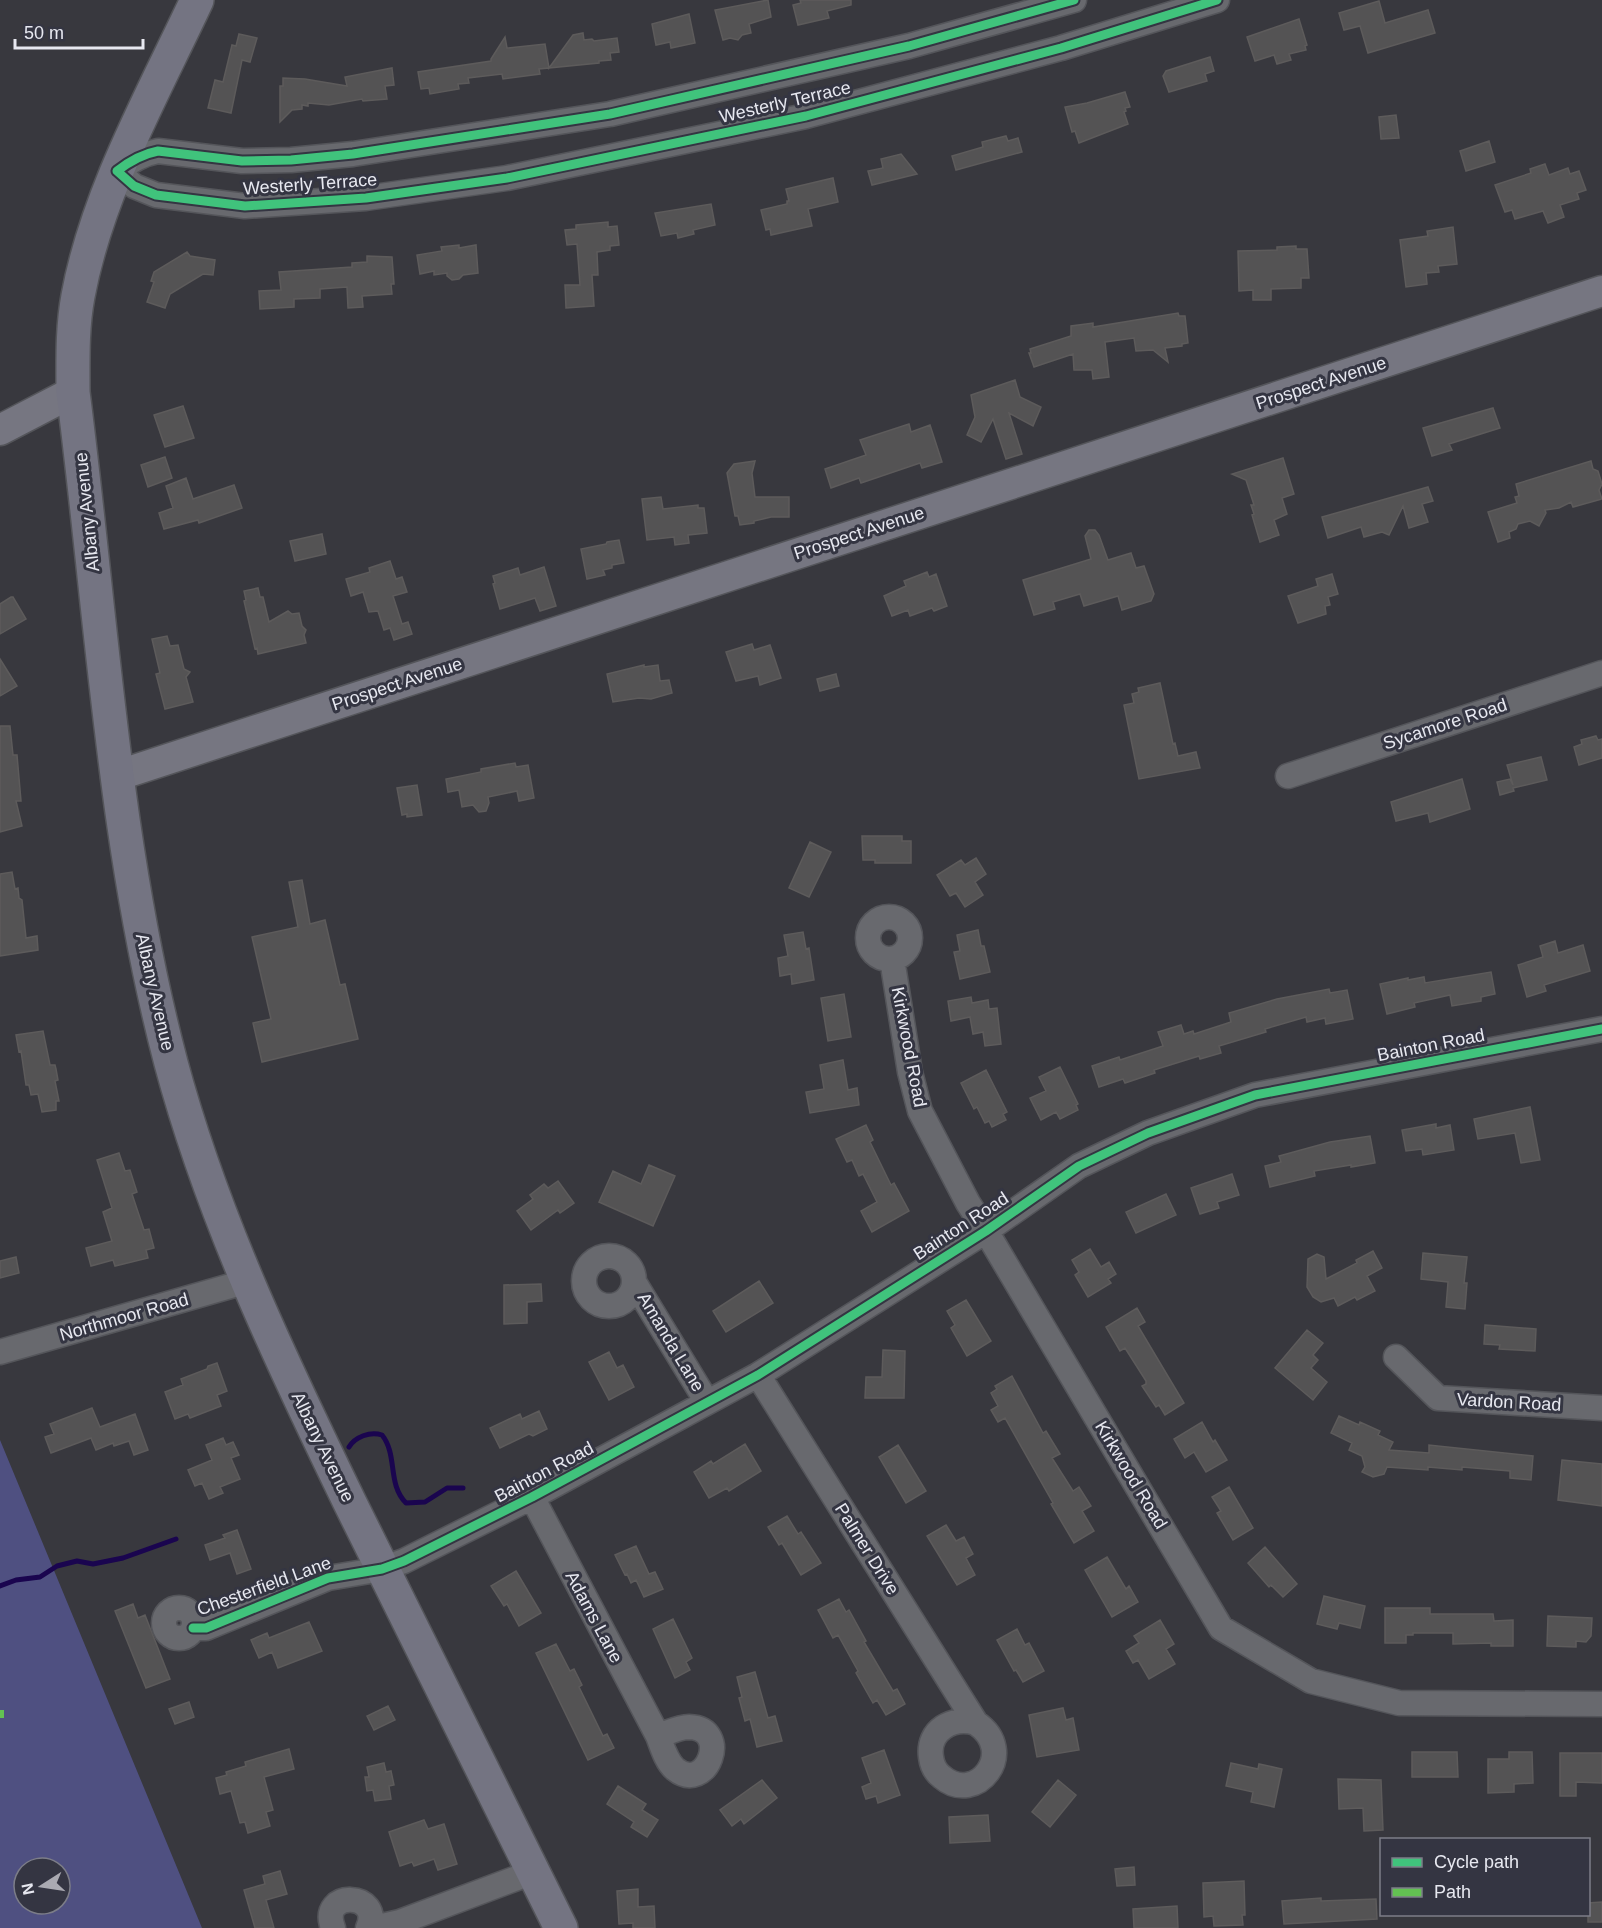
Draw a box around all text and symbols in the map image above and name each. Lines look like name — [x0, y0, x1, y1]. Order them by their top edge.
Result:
scale bar — [15, 12, 142, 50]
text: 50 m — [24, 23, 64, 43]
street label: Westerly Terrace — [717, 77, 853, 127]
street label: Westerly Terrace — [242, 169, 378, 199]
street label: Prospect Avenue — [1253, 353, 1389, 413]
street label: Albany Avenue — [71, 451, 103, 573]
street label: Prospect Avenue — [791, 503, 927, 563]
street label: Prospect Avenue — [329, 654, 465, 714]
street label: Sycamore Road — [1381, 695, 1509, 753]
street label: Albany Avenue — [132, 931, 178, 1053]
street label: Kirkwood Road — [888, 985, 930, 1109]
street label: Bainton Road — [1376, 1025, 1486, 1065]
street label: Bainton Road — [910, 1188, 1012, 1264]
street label: Northmoor Road — [57, 1289, 191, 1345]
street label: Amanda Lane — [634, 1289, 708, 1395]
street label: Albany Avenue — [288, 1389, 358, 1505]
street label: Vardon Road — [1456, 1389, 1562, 1415]
street label: Kirkwood Road — [1091, 1418, 1171, 1532]
street label: Bainton Road — [491, 1438, 597, 1506]
street label: Palmer Drive — [831, 1500, 903, 1598]
street label: Chesterfield Lane — [194, 1552, 334, 1620]
street label: Adams Lane — [561, 1568, 627, 1666]
legend — [1380, 1838, 1590, 1916]
text: Cycle path — [1434, 1852, 1519, 1872]
north arrow — [12, 1856, 72, 1916]
text: N — [18, 1882, 37, 1896]
text: Path — [1434, 1882, 1471, 1902]

